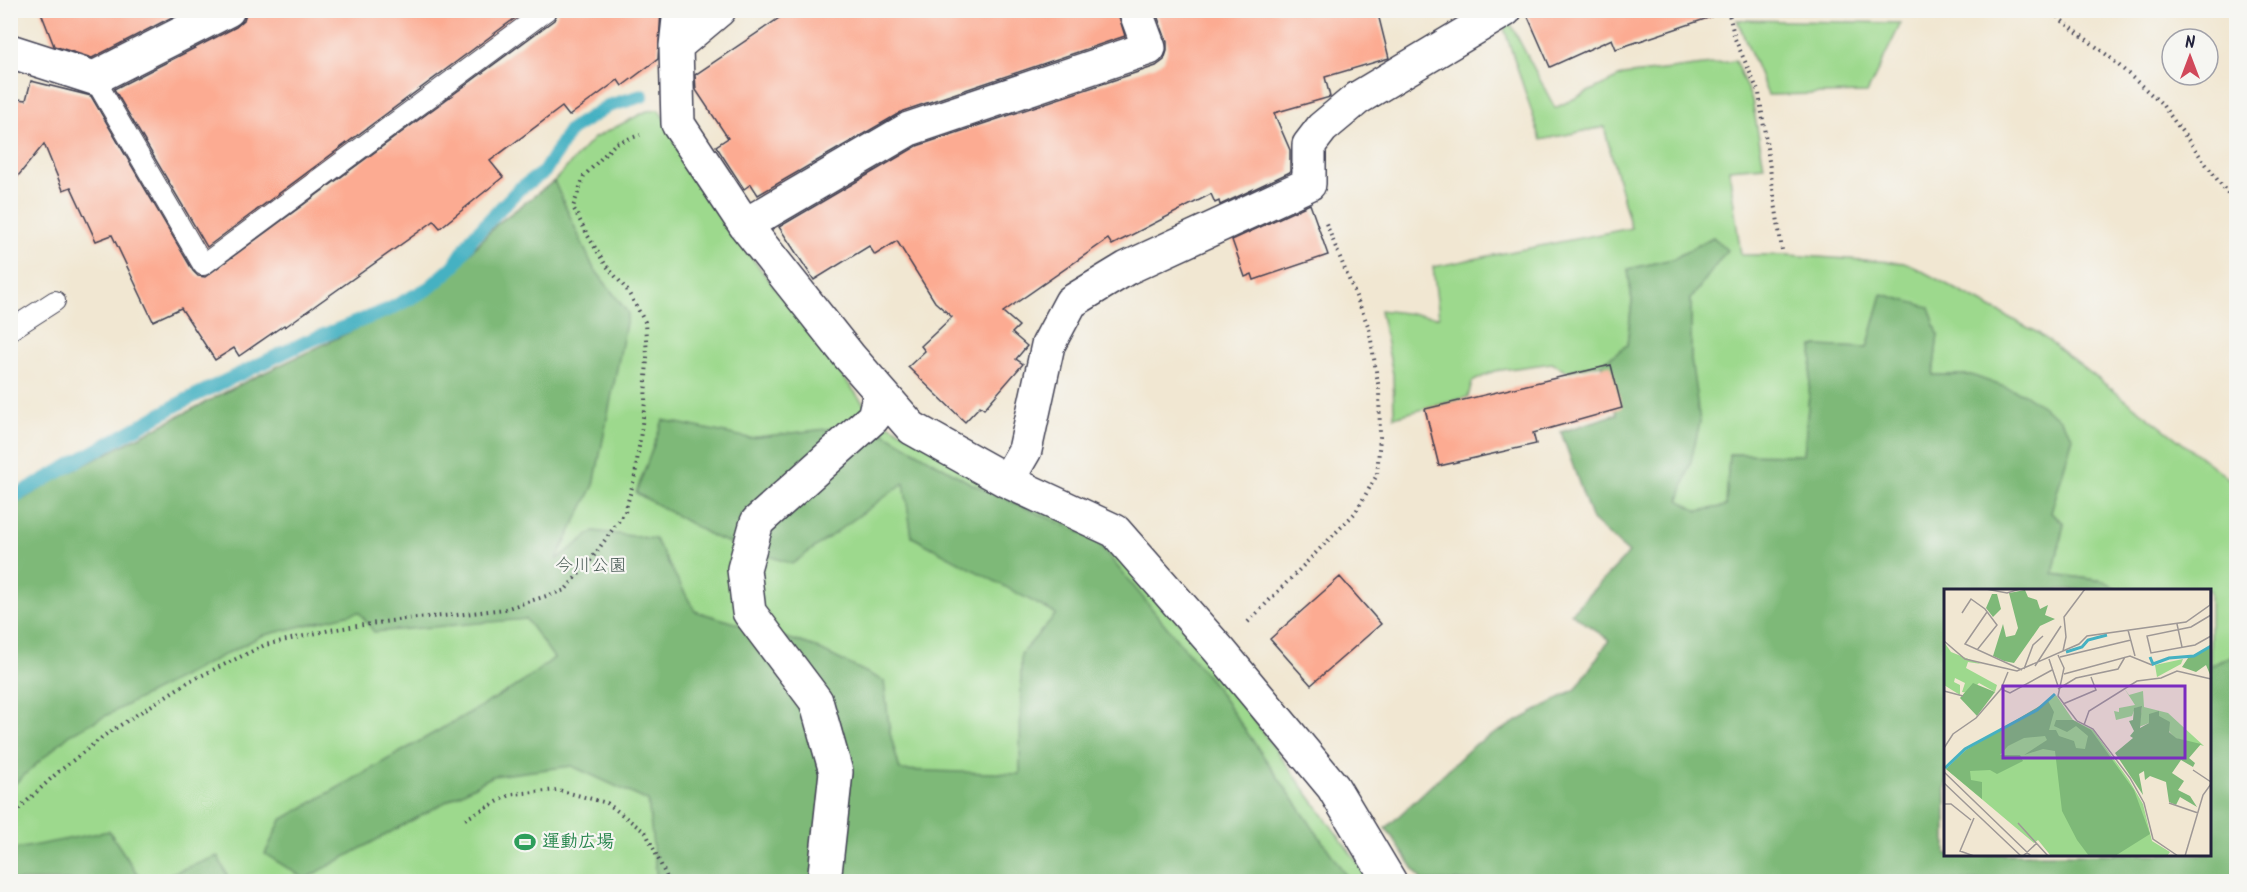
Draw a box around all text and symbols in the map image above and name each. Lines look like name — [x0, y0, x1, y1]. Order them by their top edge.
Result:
north arrow — [2160, 27, 2220, 87]
text: N — [2185, 31, 2195, 56]
park label: 今川公園 — [555, 552, 627, 581]
inset map — [1944, 589, 2211, 856]
place label: 運動広場 — [542, 828, 614, 857]
sports icon: 運動広場 — [513, 830, 537, 854]

